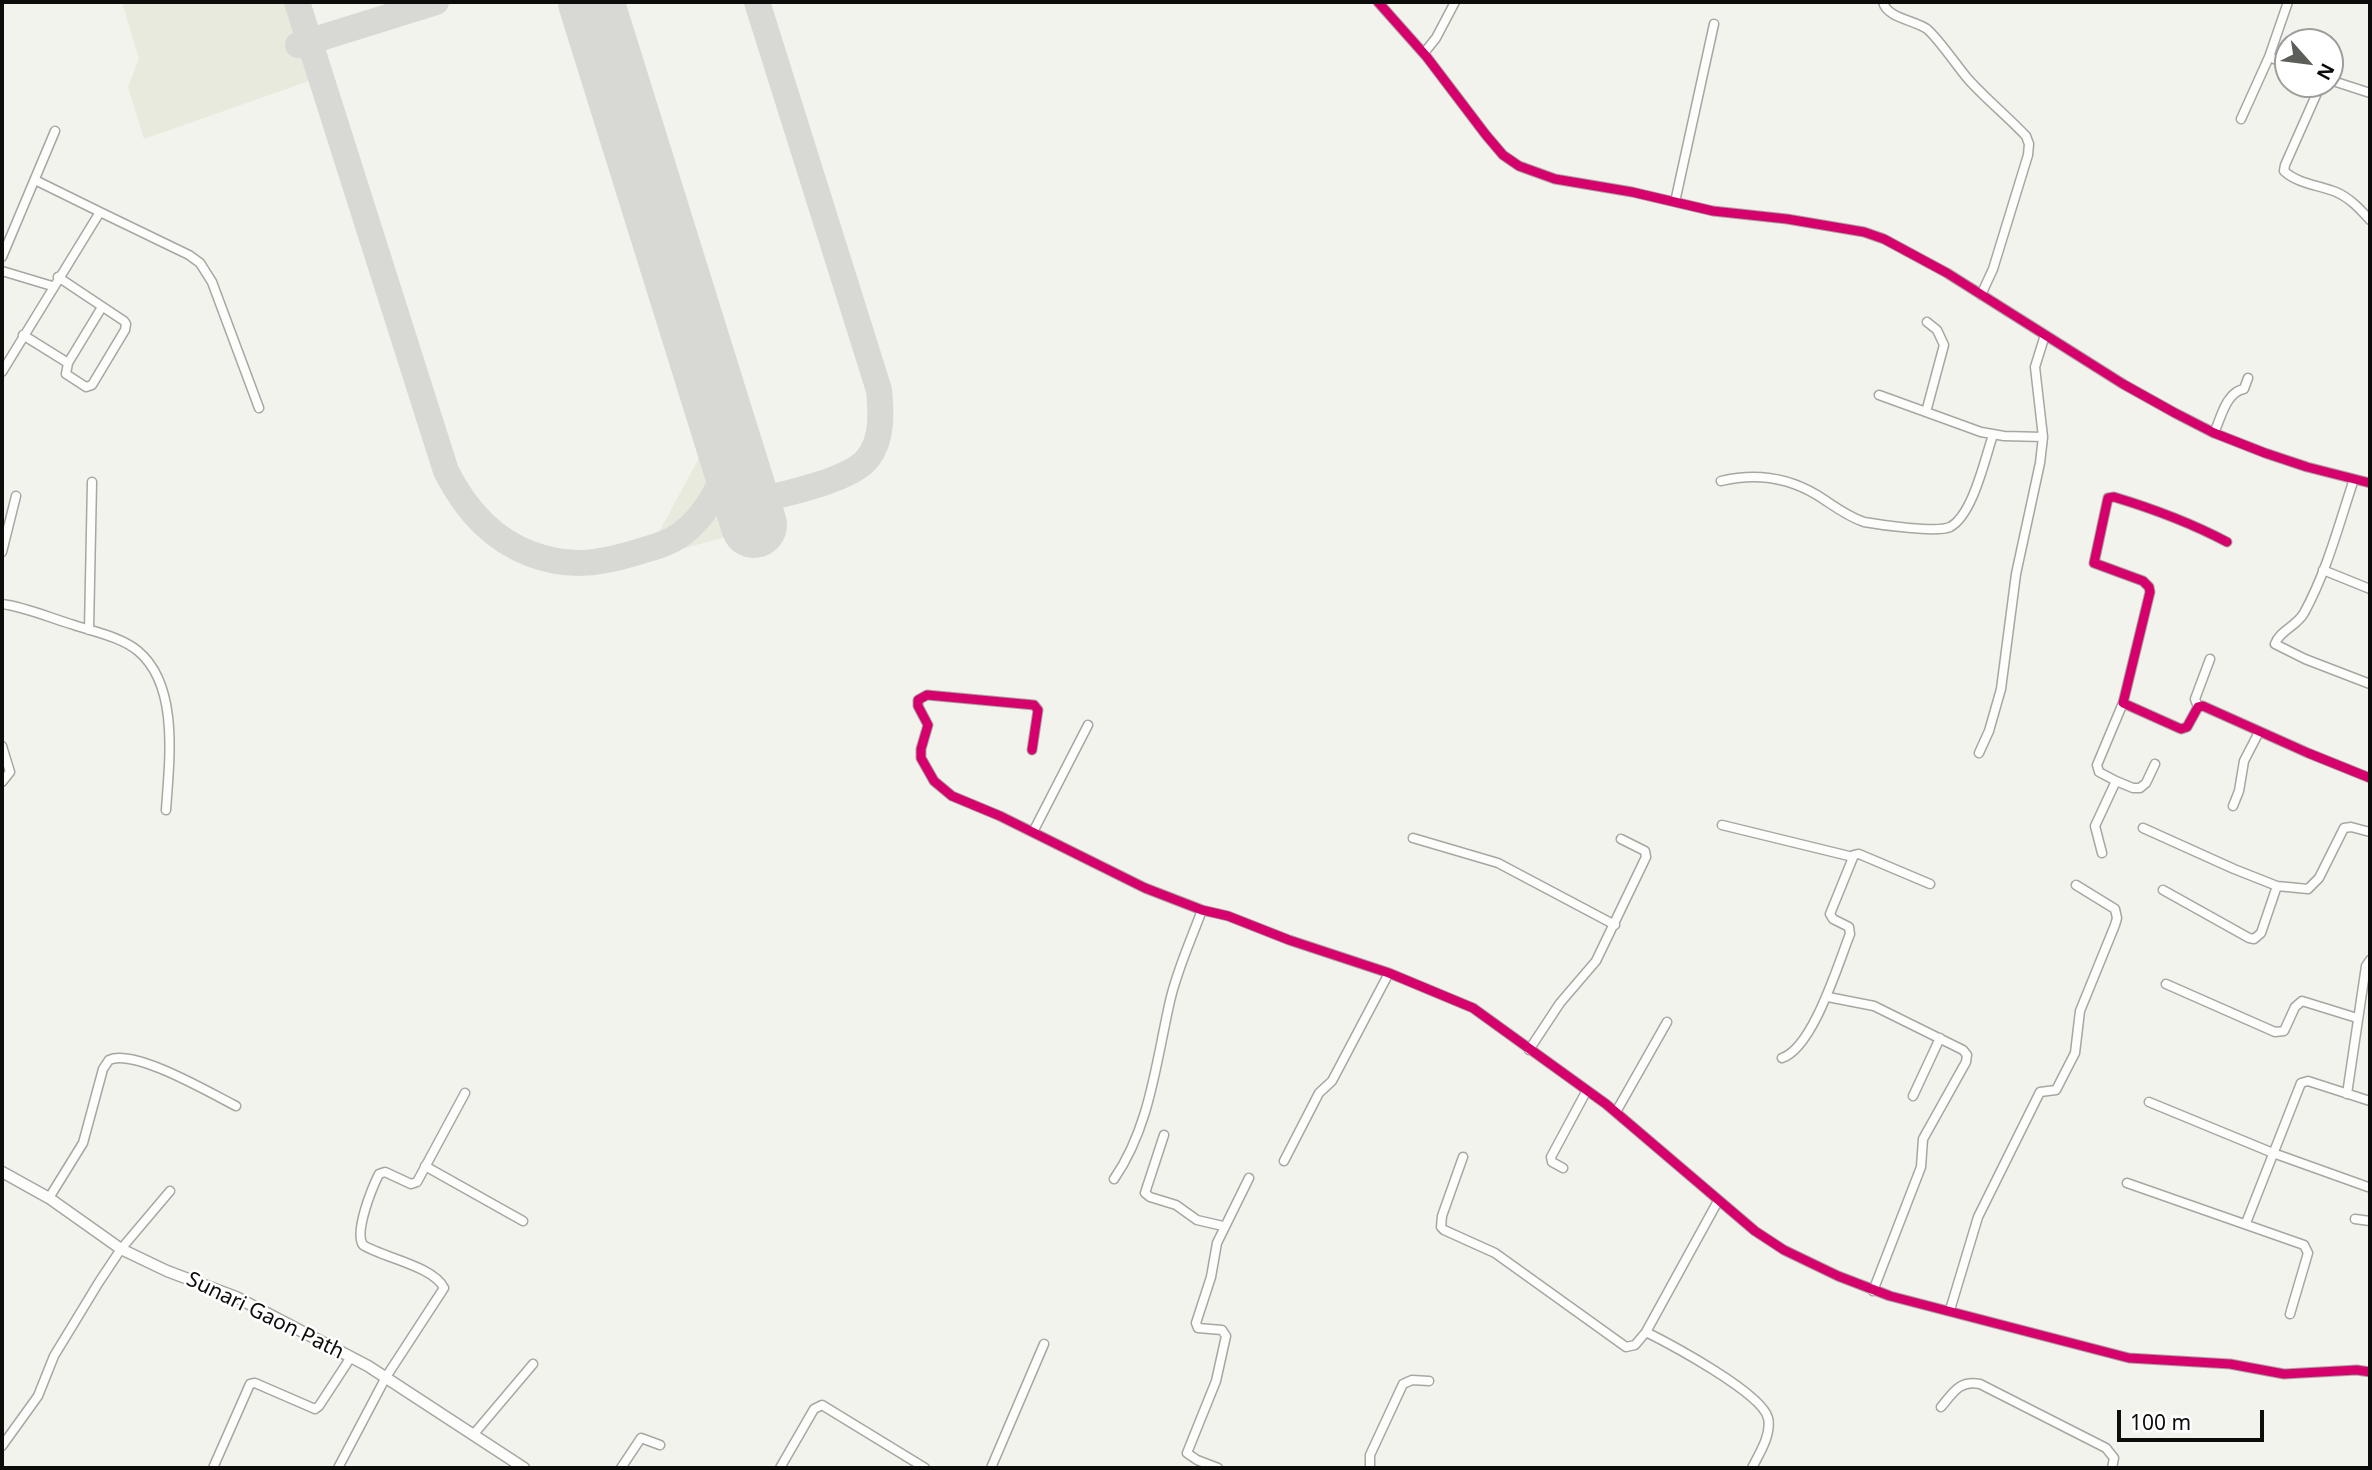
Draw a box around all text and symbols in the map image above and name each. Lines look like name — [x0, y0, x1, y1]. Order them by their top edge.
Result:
north arrow — [2274, 28, 2344, 98]
text: N — [2311, 59, 2341, 85]
street label: Sunari Gaon Path — [182, 1267, 348, 1365]
scale bar — [2120, 1396, 2267, 1440]
text: 100 m — [2130, 1408, 2191, 1436]

